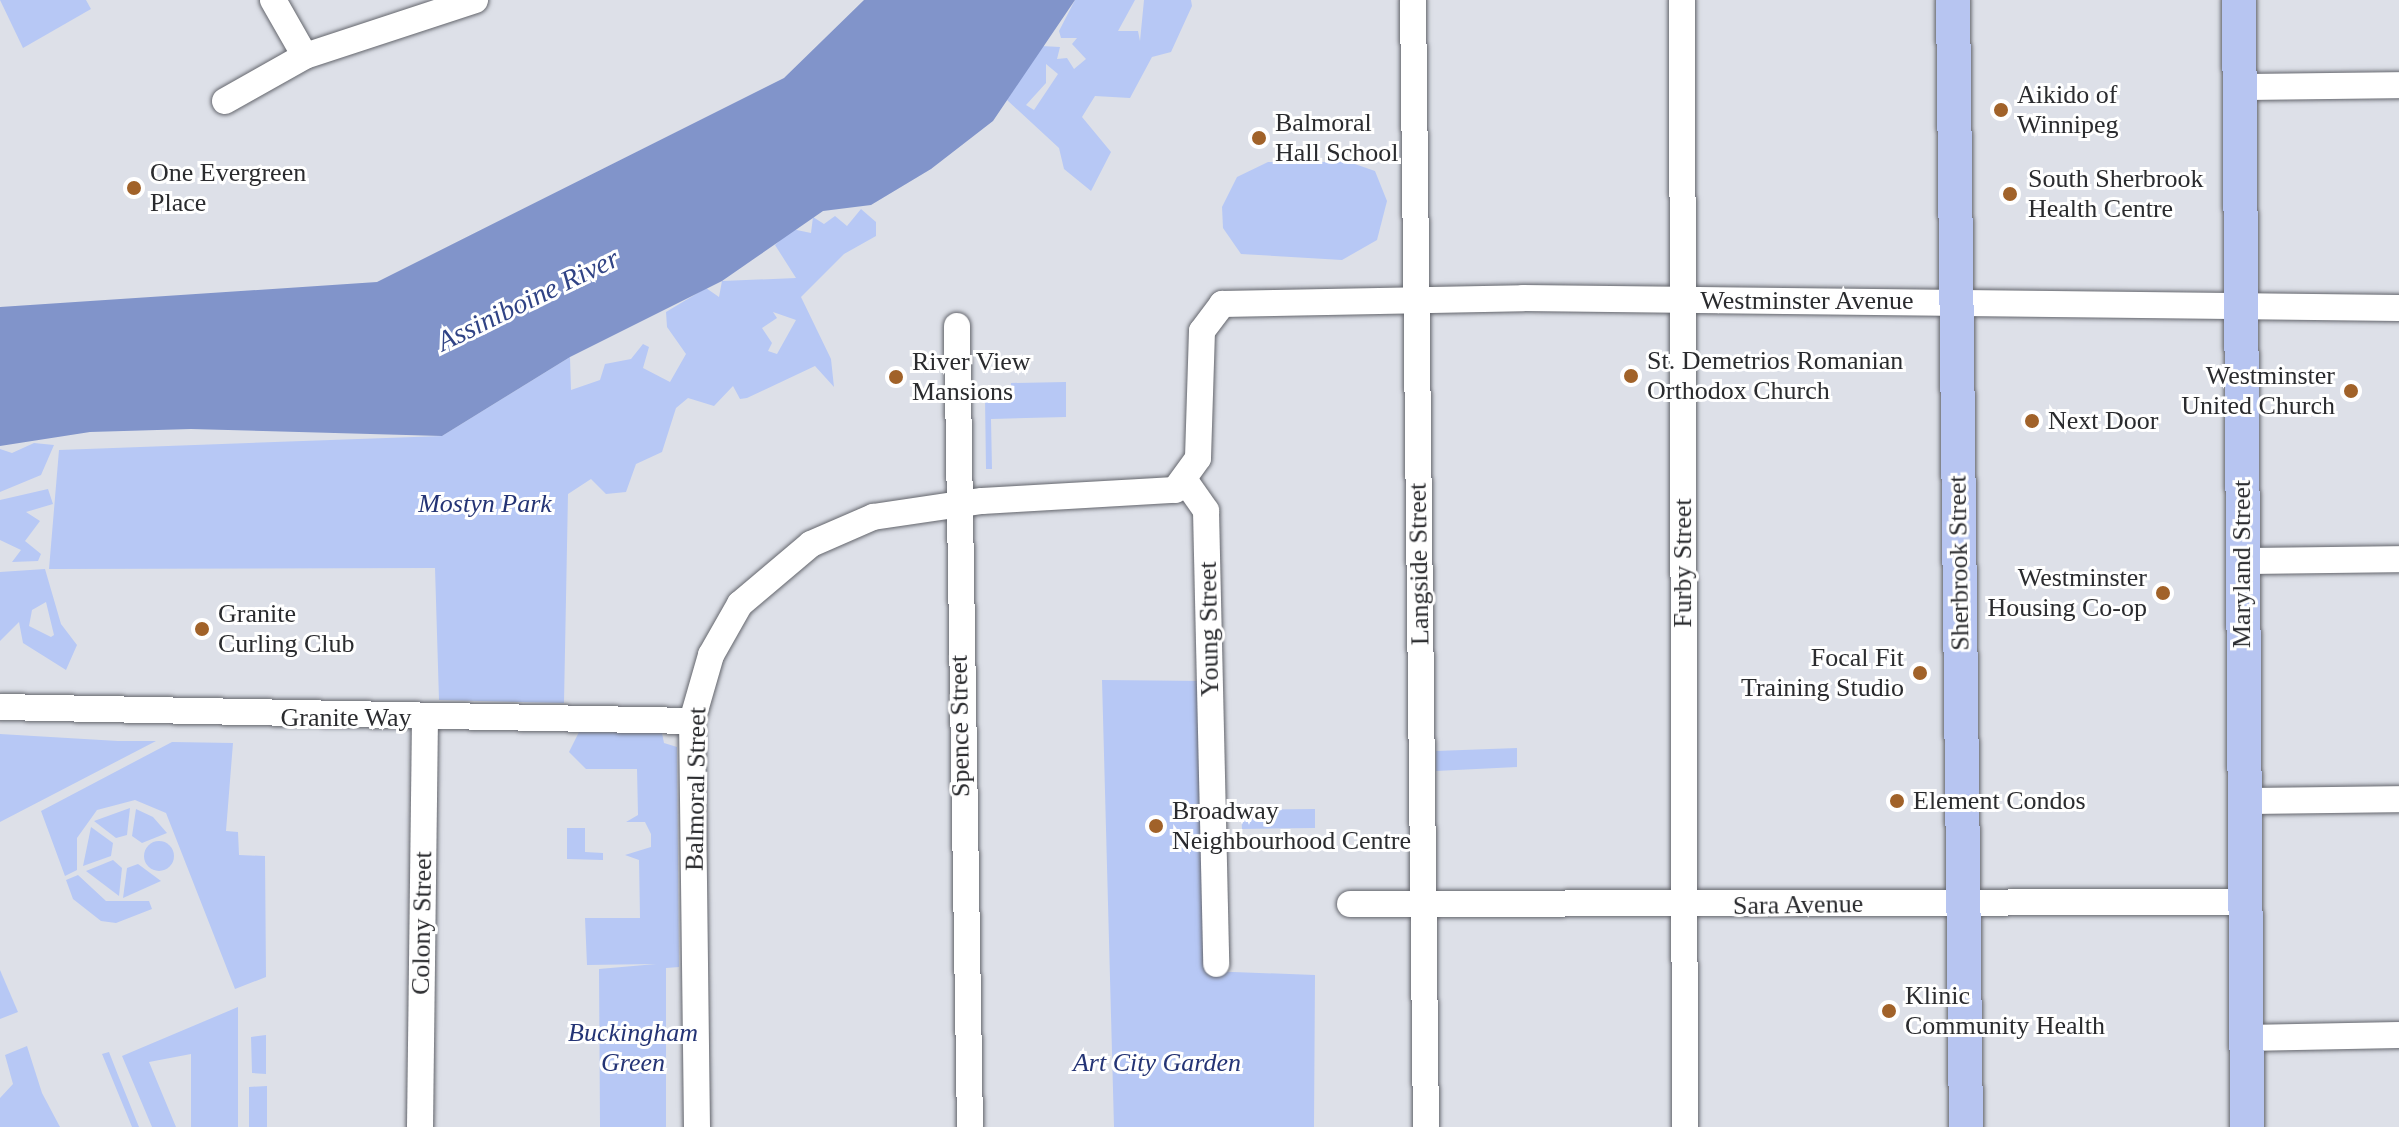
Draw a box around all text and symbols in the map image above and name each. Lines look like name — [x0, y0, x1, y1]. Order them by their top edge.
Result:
place label: Aikido of Winnipeg — [2017, 79, 2118, 140]
marker: Aikido of Winnipeg — [1992, 101, 2010, 119]
place label: Balmoral Hall School — [1275, 107, 1398, 168]
marker: Balmoral Hall School — [1250, 129, 1268, 147]
place label: One Evergreen Place — [150, 157, 306, 218]
place label: South Sherbrook Health Centre — [2028, 163, 2204, 224]
marker: One Evergreen Place — [125, 179, 143, 197]
marker: South Sherbrook Health Centre — [1999, 183, 2021, 205]
water label: Assiniboine River — [432, 241, 624, 359]
street label: Westminster Avenue — [1700, 285, 1914, 317]
place label: St. Demetrios Romanian Orthodox Church — [1647, 345, 1903, 406]
place label: River View Mansions — [912, 346, 1031, 408]
place label: Westminster United Church — [2181, 360, 2335, 422]
marker: St. Demetrios Romanian Orthodox Church — [1622, 367, 1640, 385]
marker: River View Mansions — [887, 368, 905, 386]
marker: Westminster United Church — [2342, 382, 2360, 400]
place label: Next Door — [2048, 405, 2158, 437]
marker: Next Door — [2023, 412, 2041, 430]
street label: Sherbrook Street — [1942, 475, 1976, 651]
street label: Maryland Street — [2226, 480, 2258, 648]
street label: Langside Street — [1402, 483, 1436, 645]
park label: Mostyn Park — [418, 488, 552, 520]
street label: Furby Street — [1667, 498, 1699, 628]
street label: Young Street — [1192, 561, 1226, 697]
place label: Westminster Housing Co-op — [1987, 562, 2147, 624]
marker: Westminster Housing Co-op — [2154, 584, 2172, 602]
place label: Granite Curling Club — [218, 598, 355, 660]
marker: Granite Curling Club — [193, 620, 211, 638]
place label: Focal Fit Training Studio — [1741, 642, 1904, 704]
street label: Spence Street — [943, 655, 977, 797]
marker: Focal Fit Training Studio — [1911, 664, 1929, 682]
street label: Granite Way — [280, 702, 412, 734]
street label: Balmoral Street — [679, 707, 713, 871]
place label: Element Condos — [1913, 785, 2086, 817]
marker: Element Condos — [1888, 792, 1906, 810]
place label: Broadway Neighbourhood Centre — [1172, 795, 1411, 856]
marker: Broadway Neighbourhood Centre — [1147, 817, 1165, 835]
street label: Colony Street — [405, 851, 439, 995]
street label: Sara Avenue — [1732, 888, 1864, 922]
place label: Klinic Community Health — [1905, 980, 2105, 1042]
marker: Klinic Community Health — [1880, 1002, 1898, 1020]
park label: Buckingham Green — [568, 1017, 698, 1078]
park label: Art City Garden — [1073, 1047, 1241, 1079]

